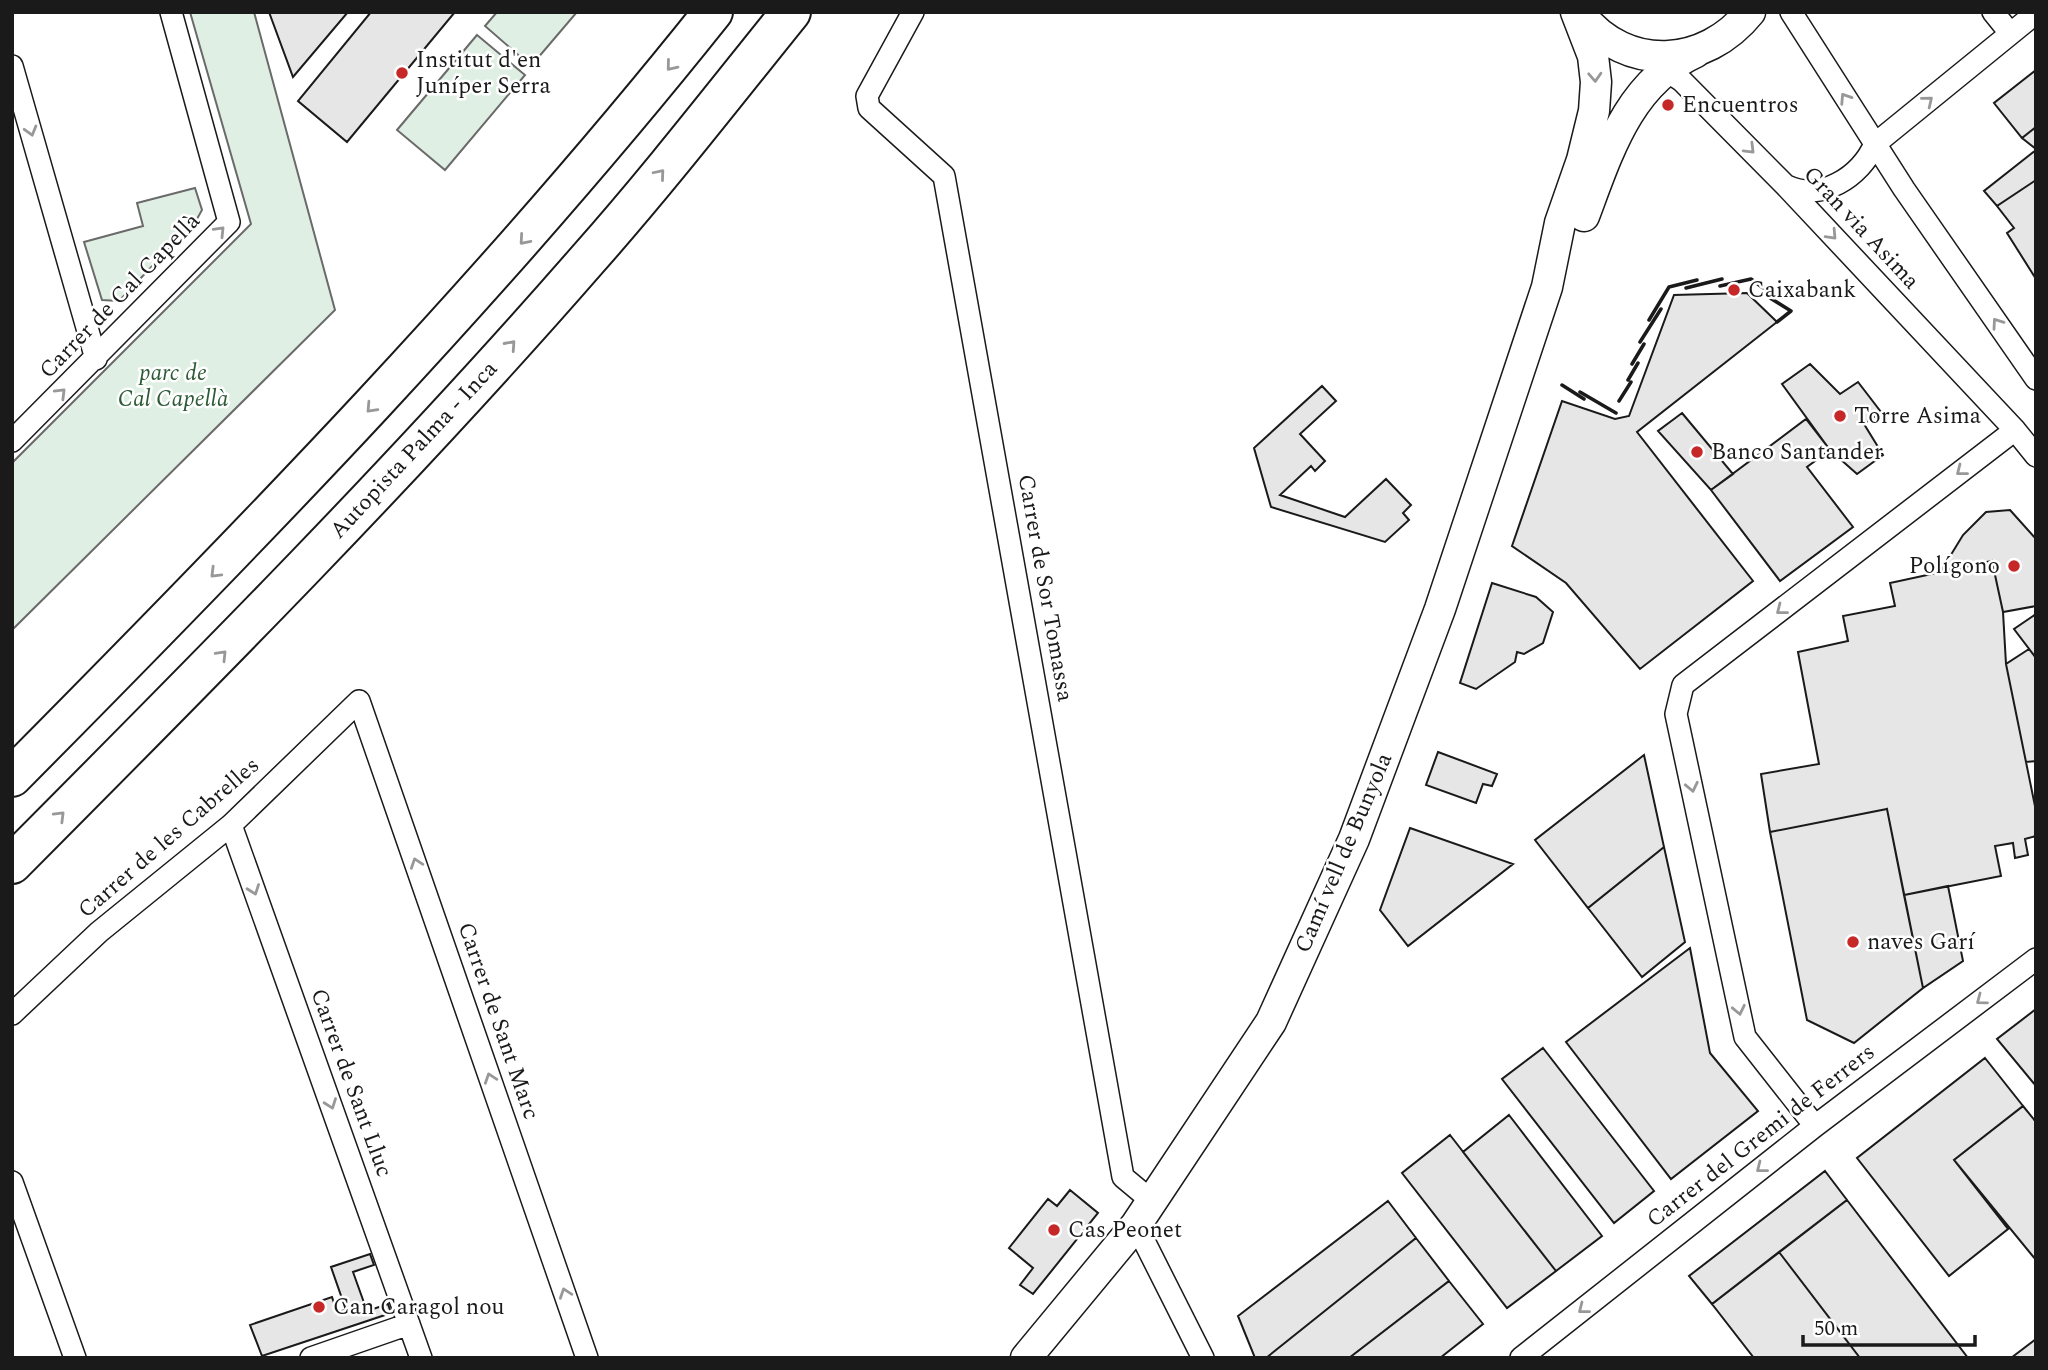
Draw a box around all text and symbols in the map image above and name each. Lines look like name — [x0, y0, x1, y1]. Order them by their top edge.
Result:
place label: Institut d'en Juníper Serra — [416, 43, 551, 104]
one-way arrow — [666, 58, 679, 70]
marker: Institut d'en Juníper Serra — [394, 65, 410, 81]
one-way arrow — [1588, 72, 1603, 83]
place label: Encuentros — [1682, 88, 1799, 123]
one-way arrow — [1840, 93, 1853, 106]
marker: Encuentros — [1660, 97, 1676, 113]
one-way arrow — [1920, 97, 1933, 110]
one-way arrow — [23, 125, 37, 137]
one-way arrow — [1741, 141, 1754, 154]
street label: Gran via Asima — [1794, 158, 1928, 298]
one-way arrow — [652, 169, 664, 182]
street label: Carrer de Cal Capellà — [31, 205, 209, 387]
one-way arrow — [212, 226, 225, 239]
one-way arrow — [1823, 227, 1836, 240]
one-way arrow — [520, 231, 532, 244]
place label: Caixabank — [1748, 273, 1856, 308]
marker: Caixabank — [1726, 282, 1742, 298]
one-way arrow — [1993, 318, 2005, 331]
one-way arrow — [502, 340, 515, 353]
street label: Autopista Palma - Inca — [322, 353, 506, 547]
park label: parc de Cal Capellà — [118, 356, 229, 417]
one-way arrow — [53, 389, 66, 402]
place label: Torre Asima — [1854, 399, 1981, 434]
one-way arrow — [367, 400, 380, 413]
marker: Torre Asima — [1832, 408, 1848, 424]
place label: Banco Santander — [1711, 435, 1883, 470]
marker: Banco Santander — [1689, 444, 1705, 460]
one-way arrow — [1956, 463, 1969, 476]
street label: Carrer de Sor Tomassa — [1008, 471, 1082, 705]
place label: Polígono — [1909, 549, 2000, 584]
marker: Polígono — [2006, 558, 2022, 574]
one-way arrow — [210, 565, 223, 578]
one-way arrow — [1776, 602, 1788, 615]
one-way arrow — [213, 650, 226, 663]
street label: Camí vell de Bunyola — [1286, 747, 1402, 959]
street label: Carrer de les Cabrelles — [70, 749, 268, 927]
one-way arrow — [1683, 781, 1698, 793]
one-way arrow — [52, 811, 65, 824]
one-way arrow — [410, 858, 424, 870]
one-way arrow — [246, 883, 260, 895]
street label: Carrer de Sant Marc — [448, 918, 548, 1124]
place label: naves Garí — [1867, 925, 1976, 960]
marker: naves Garí — [1845, 934, 1861, 950]
street label: Carrer de Sant Lluc — [301, 984, 401, 1182]
one-way arrow — [1976, 992, 1989, 1005]
one-way arrow — [1731, 1004, 1746, 1016]
street label: Carrer del Gremi de Ferrers — [1639, 1035, 1883, 1237]
one-way arrow — [484, 1073, 498, 1085]
one-way arrow — [323, 1097, 337, 1109]
one-way arrow — [1756, 1160, 1769, 1173]
place label: Cas Peonet — [1068, 1213, 1182, 1248]
marker: Cas Peonet — [1046, 1222, 1062, 1238]
one-way arrow — [559, 1288, 573, 1300]
place label: Can Caragol nou — [333, 1290, 505, 1325]
marker: Can Caragol nou — [311, 1299, 327, 1315]
one-way arrow — [1578, 1301, 1590, 1314]
scale bar — [1803, 1304, 1974, 1348]
text: 50 m — [1814, 1313, 1858, 1345]

